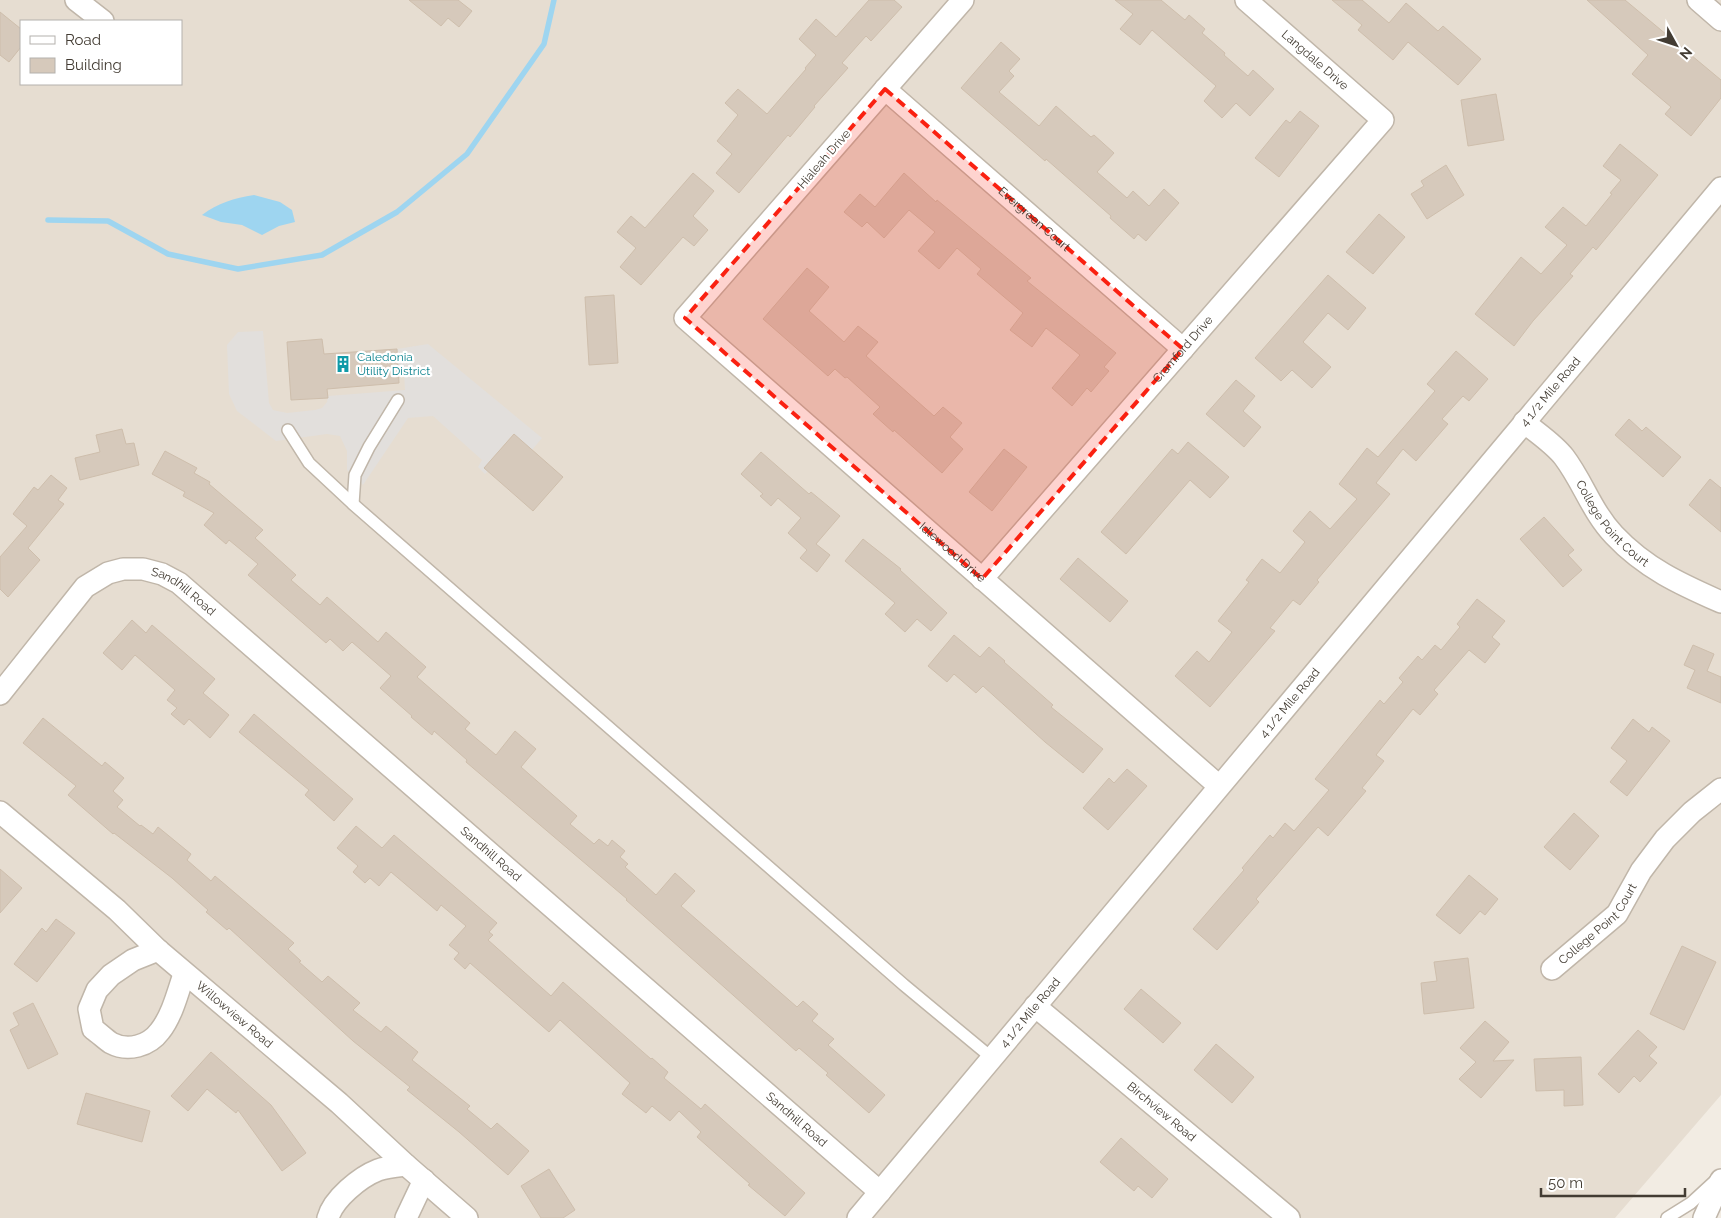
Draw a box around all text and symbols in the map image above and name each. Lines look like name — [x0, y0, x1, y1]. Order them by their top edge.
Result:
legend — [20, 20, 182, 85]
north arrow — [1651, 20, 1701, 70]
street label: Langdale Drive — [1279, 27, 1351, 93]
text: Road — [65, 31, 101, 49]
text: N — [1676, 44, 1696, 63]
text: Building — [65, 56, 122, 74]
street label: Hialeah Drive — [795, 127, 853, 191]
street label: Evergreen Court — [995, 184, 1073, 254]
street label: Cramford Drive — [1150, 313, 1216, 386]
place label: Caledonia Utility District — [357, 350, 430, 378]
building icon: Caledonia Utility District — [333, 354, 353, 374]
street label: 4 1/2 Mile Road — [1517, 354, 1583, 429]
street label: College Point Court — [1573, 478, 1651, 569]
street label: Idlewood Drive — [916, 520, 988, 585]
street label: Sandhill Road — [150, 564, 218, 618]
street label: 4 1/2 Mile Road — [1256, 665, 1323, 741]
street label: Sandhill Road — [458, 824, 524, 884]
street label: College Point Court — [1556, 881, 1640, 967]
street label: 4 1/2 Mile Road — [997, 975, 1063, 1050]
street label: Willowview Road — [193, 978, 275, 1051]
street label: Birchview Road — [1124, 1079, 1199, 1144]
street label: Sandhill Road — [763, 1089, 830, 1150]
scale bar — [1541, 1166, 1685, 1198]
text: 50 m — [1548, 1174, 1583, 1192]

